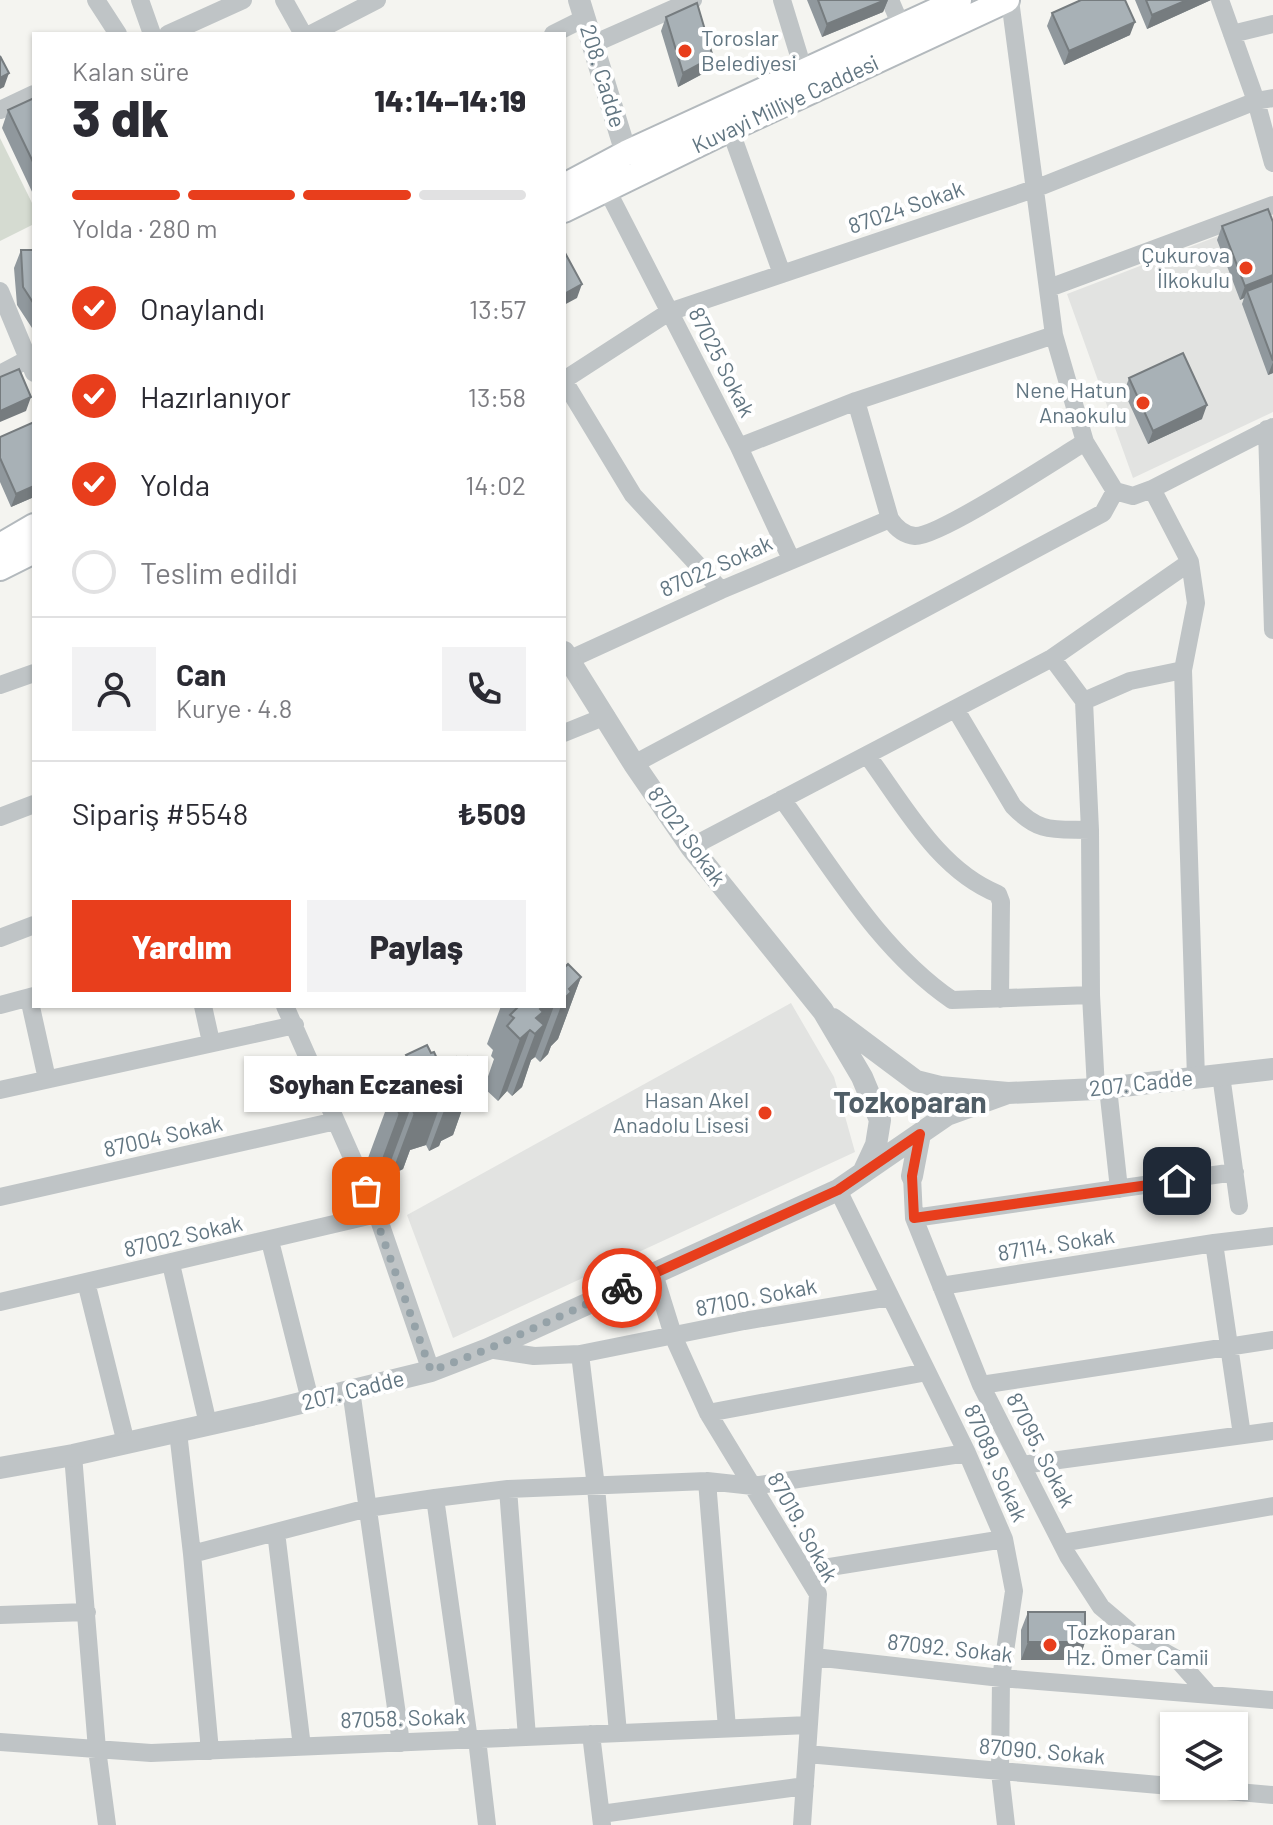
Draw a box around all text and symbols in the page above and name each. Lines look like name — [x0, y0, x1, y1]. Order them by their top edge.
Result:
street label: 208. Cadde — [576, 21, 632, 130]
place label: Toroslar Belediyesi — [701, 24, 797, 75]
marker: Toroslar Belediyesi — [676, 42, 694, 60]
street label: Kuvayi Milliye Caddesi — [688, 49, 882, 158]
text: Kalan süre — [72, 55, 189, 86]
text: 14:14–14:19 — [374, 82, 526, 118]
text: 3 dk — [72, 85, 169, 147]
street label: 87024 Sokak — [844, 174, 967, 238]
text: Yolda · 280 m — [72, 212, 218, 243]
place label: Çukurova İlkokulu — [1141, 241, 1230, 292]
marker: Çukurova İlkokulu — [1237, 259, 1255, 277]
icon: check — [72, 286, 116, 330]
text: Onaylandı — [140, 290, 265, 326]
text: 13:57 — [469, 293, 526, 324]
street label: 87025 Sokak — [684, 302, 762, 421]
icon: check — [72, 374, 116, 418]
place label: Nene Hatun Anaokulu — [1015, 376, 1127, 427]
text: Hazırlanıyor — [140, 378, 291, 414]
text: 13:58 — [468, 381, 526, 412]
marker: Nene Hatun Anaokulu — [1134, 394, 1152, 412]
icon: check — [72, 462, 116, 506]
text: Yolda — [140, 466, 210, 502]
text: 14:02 — [465, 469, 526, 500]
street label: 87022 Sokak — [655, 529, 776, 601]
text: Teslim edildi — [140, 554, 298, 590]
button: person — [72, 647, 156, 731]
button: phone — [442, 647, 526, 731]
text: Can — [176, 656, 226, 692]
text: Kurye · 4.8 — [176, 692, 292, 723]
street label: 87021 Sokak — [643, 781, 732, 890]
text: Sipariş #5548 — [72, 795, 248, 831]
text: ₺509 — [457, 795, 526, 831]
button: Yardım — [72, 900, 291, 992]
button: Paylaş — [307, 900, 526, 992]
callout: Soyhan Eczanesi — [244, 1055, 488, 1111]
street label: 207. Cadde — [1088, 1064, 1194, 1100]
text: Soyhan Eczanesi — [269, 1068, 463, 1099]
district label: Tozkoparan — [833, 1083, 987, 1119]
place label: Hasan Akel Anadolu Lisesi — [613, 1086, 749, 1137]
marker: Hasan Akel Anadolu Lisesi — [756, 1104, 774, 1122]
street label: 87004 Sokak — [101, 1109, 225, 1161]
pin — [1143, 1147, 1211, 1215]
pin — [332, 1157, 400, 1225]
icon: home — [1155, 1159, 1199, 1203]
icon: bag — [344, 1169, 388, 1213]
street label: 87002 Sokak — [121, 1209, 245, 1261]
street label: 87114. Sokak — [996, 1221, 1116, 1265]
courier — [582, 1248, 662, 1328]
icon: bike — [600, 1266, 644, 1310]
street label: 87100. Sokak — [693, 1272, 819, 1321]
street label: 207. Cadde — [299, 1364, 407, 1414]
street label: 87095. Sokak — [1002, 1388, 1082, 1511]
street label: 87089. Sokak — [959, 1400, 1034, 1525]
street label: 87019. Sokak — [763, 1467, 845, 1586]
place label: Tozkoparan Hz. Ömer Camii — [1066, 1618, 1209, 1669]
street label: 87092. Sokak — [886, 1627, 1014, 1667]
marker: Tozkoparan Hz. Ömer Camii — [1041, 1636, 1059, 1654]
street label: 87058. Sokak — [340, 1702, 466, 1732]
map controls — [1160, 1712, 1248, 1800]
button: layers — [1160, 1712, 1248, 1800]
street label: 87090. Sokak — [978, 1732, 1106, 1768]

